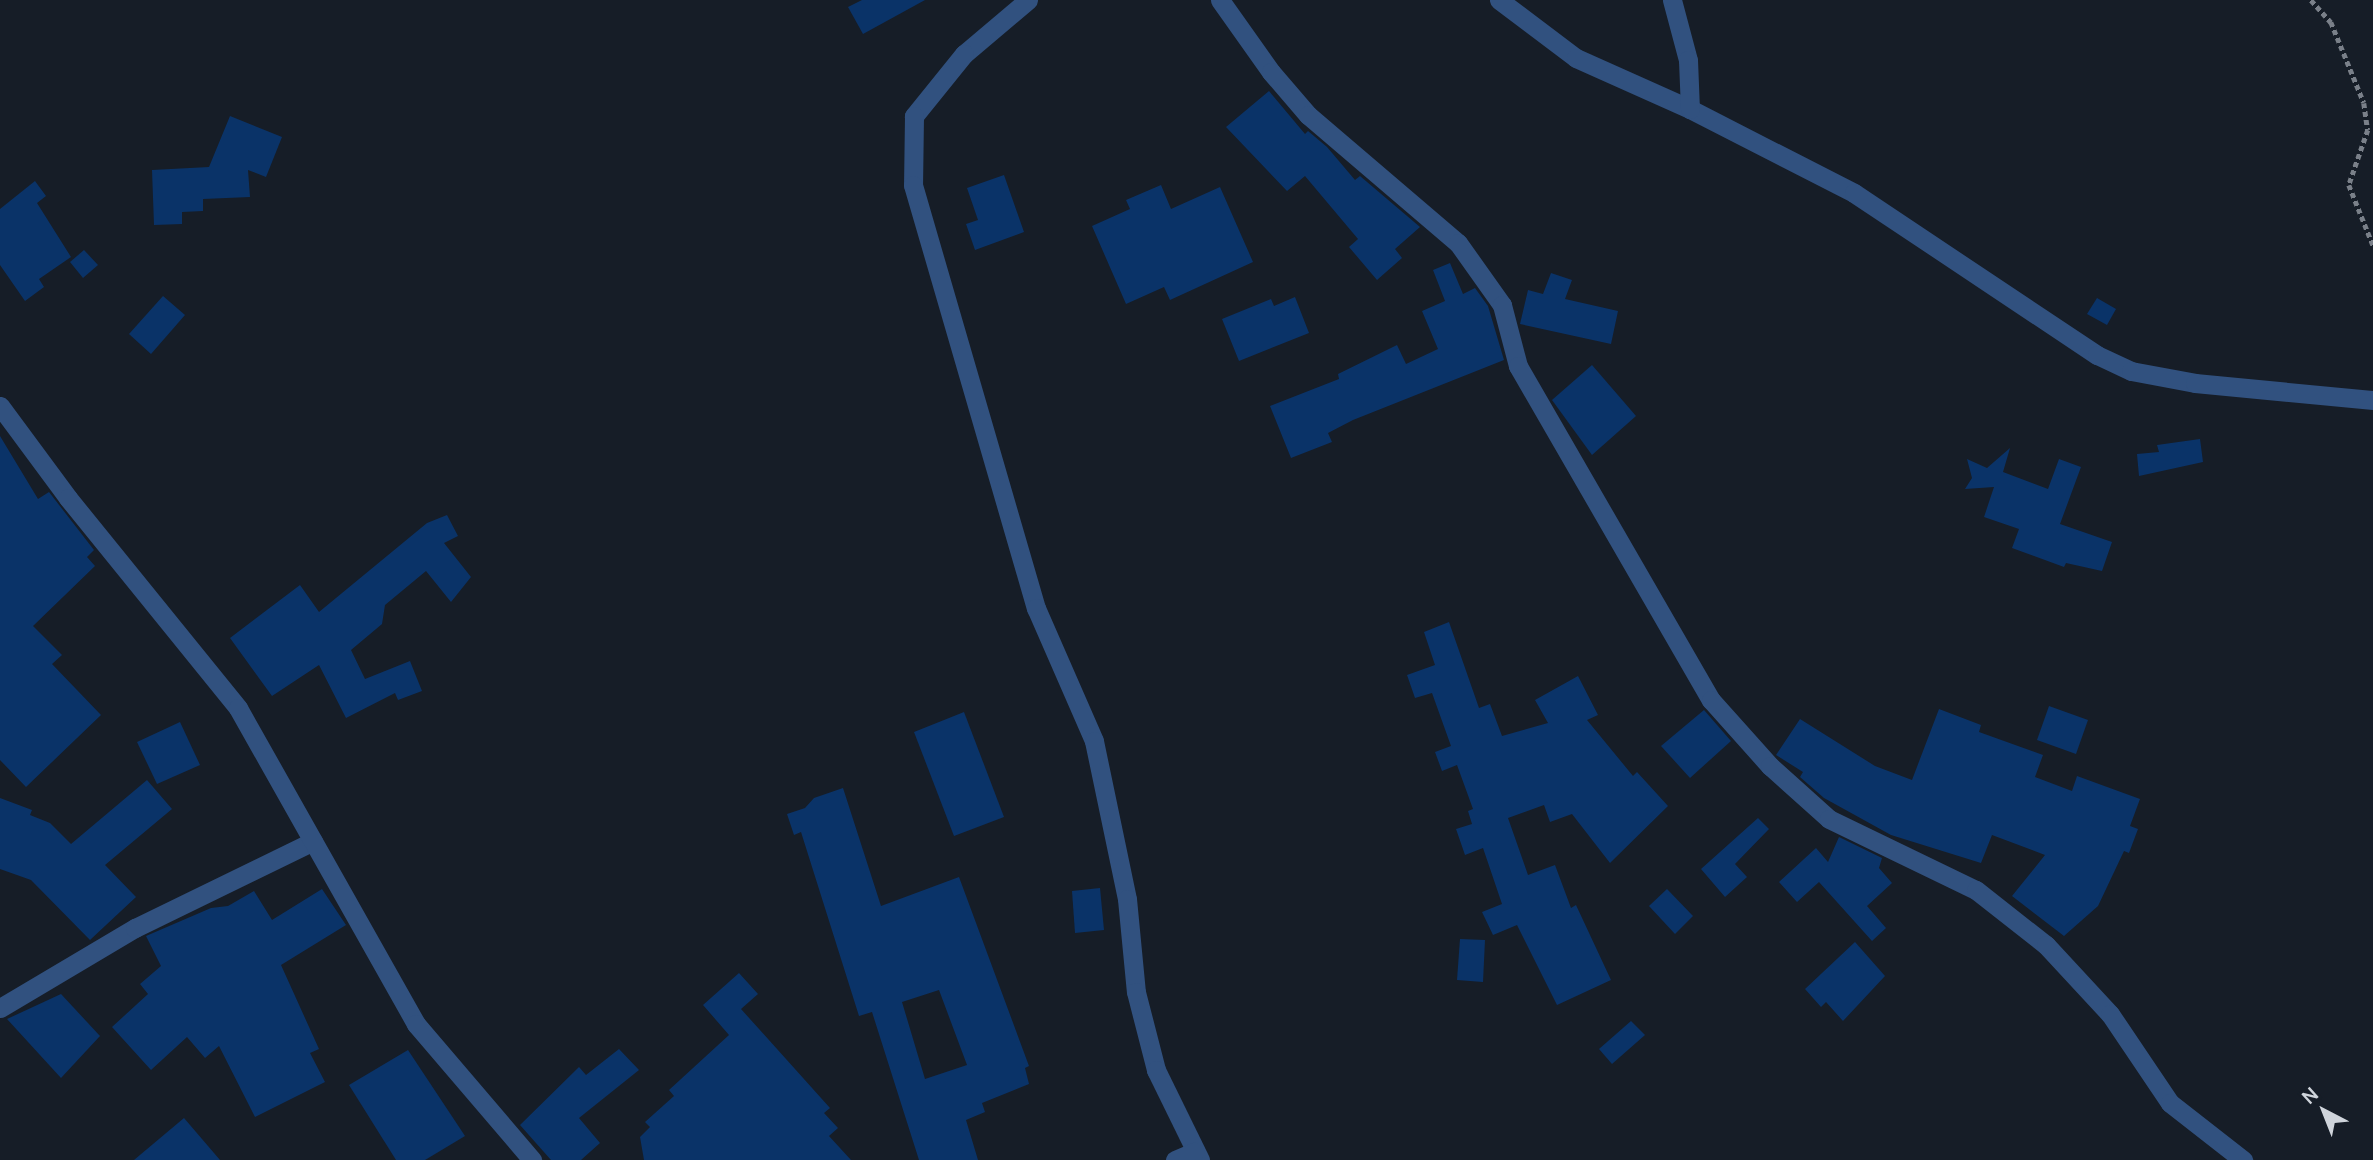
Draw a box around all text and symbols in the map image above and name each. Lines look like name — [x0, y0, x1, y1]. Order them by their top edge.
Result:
north arrow — [2289, 1076, 2359, 1146]
text: N — [2296, 1081, 2324, 1110]

